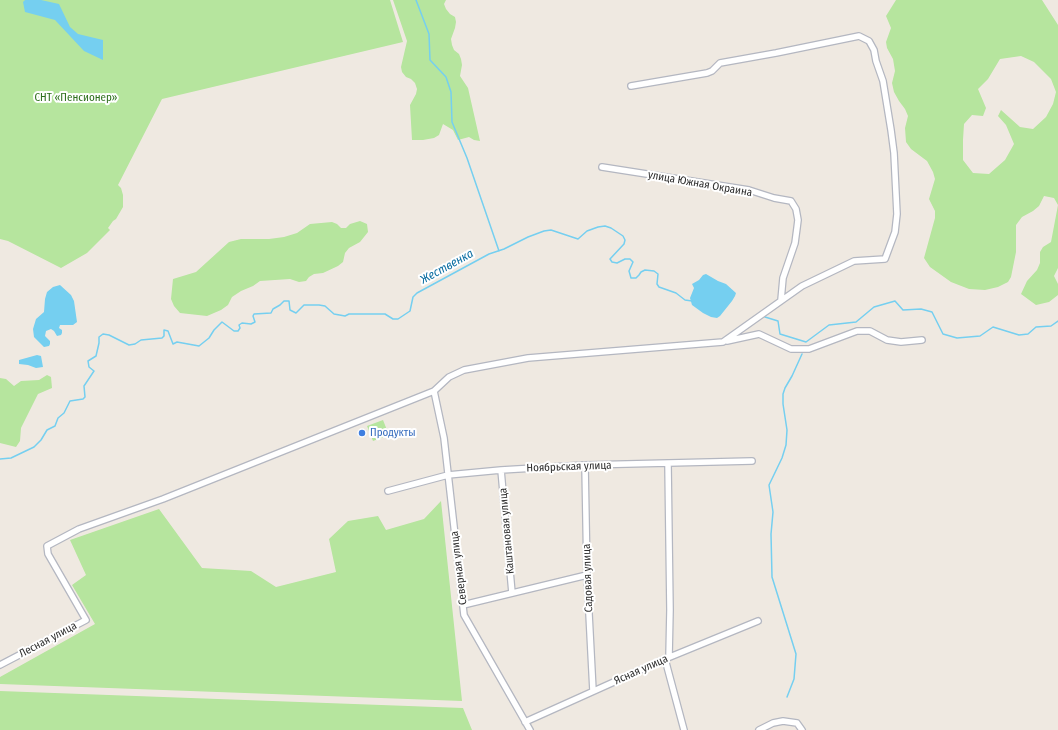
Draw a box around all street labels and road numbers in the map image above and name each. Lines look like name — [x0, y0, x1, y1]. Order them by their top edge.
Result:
street label: улица Южная Окраина — [647, 168, 753, 200]
street label: Ноябрьская улица — [526, 459, 612, 475]
street label: Каштановая улица — [497, 487, 517, 575]
street label: Северная улица — [448, 530, 470, 606]
street label: Садовая улица — [580, 543, 596, 613]
street label: Лесная улица — [17, 619, 79, 661]
street label: Ясная улица — [612, 652, 670, 688]

